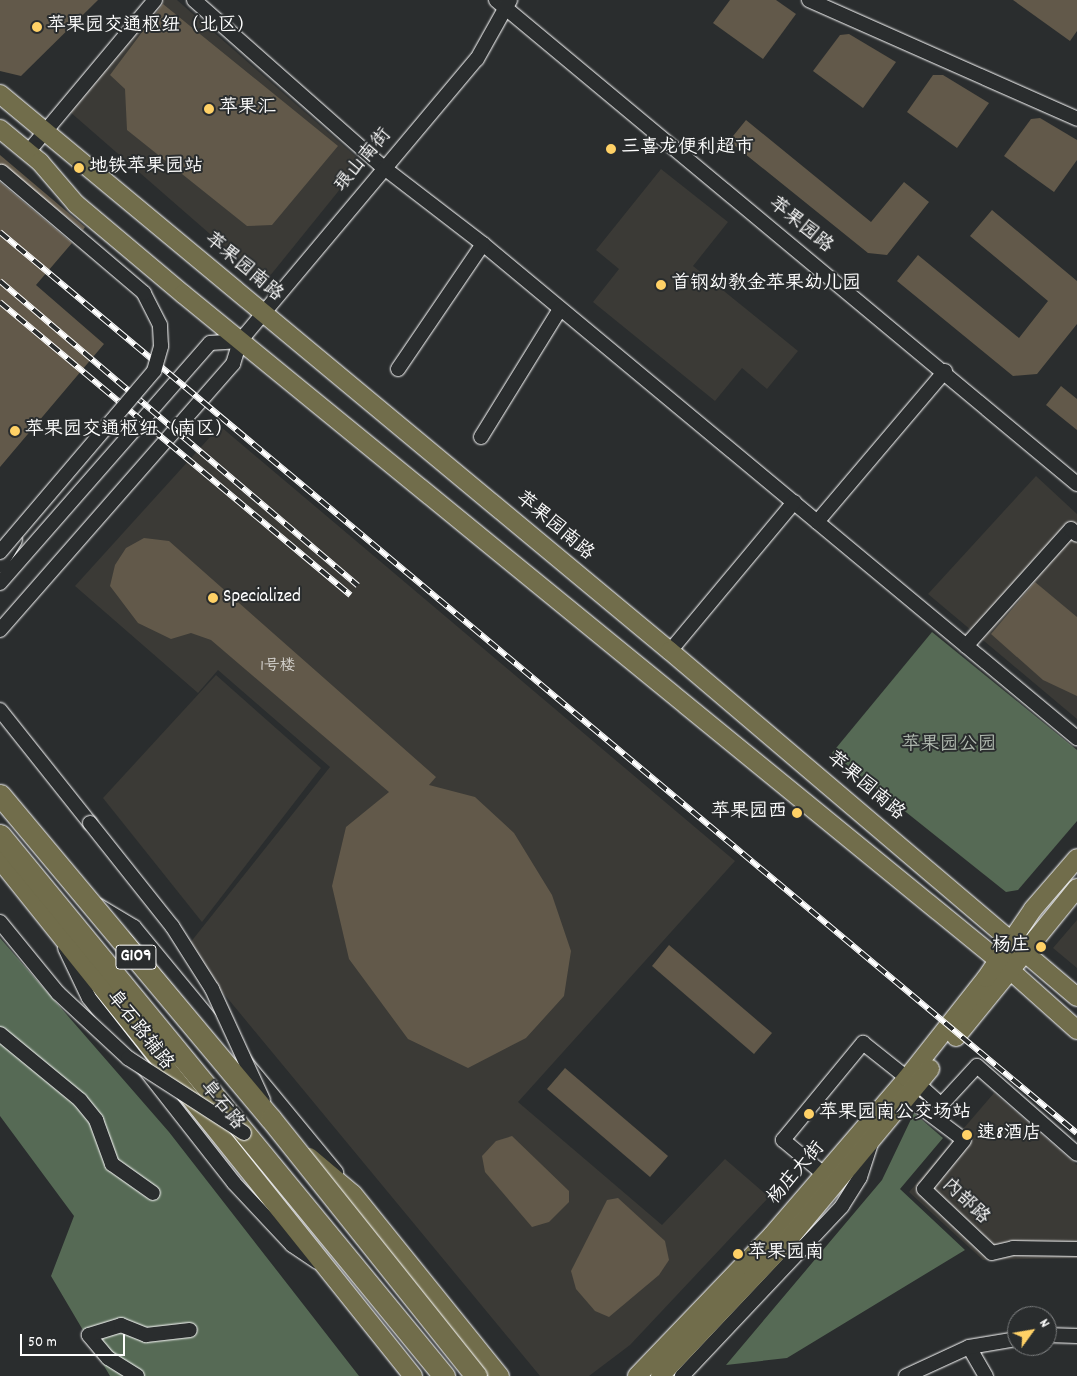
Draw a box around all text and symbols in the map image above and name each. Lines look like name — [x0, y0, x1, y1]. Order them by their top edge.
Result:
place label: 苹果园交通枢纽（北区） — [47, 16, 256, 38]
marker: 苹果园交通枢纽（北区） — [31, 21, 43, 33]
place label: 苹果汇 — [219, 98, 276, 120]
marker: 苹果汇 — [203, 103, 215, 115]
street label: 琅山南街 — [331, 125, 397, 197]
place label: 三喜龙便利超市 — [621, 138, 754, 160]
marker: 三喜龙便利超市 — [605, 143, 617, 155]
place label: 地铁苹果园站 — [89, 157, 203, 179]
marker: 地铁苹果园站 — [73, 162, 85, 174]
street label: 苹果园路 — [763, 193, 837, 259]
street label: 苹果园南路 — [199, 229, 287, 307]
place label: 首钢幼教金苹果幼儿园 — [671, 274, 861, 296]
marker: 首钢幼教金苹果幼儿园 — [655, 279, 667, 291]
place label: 苹果园交通枢纽（南区） — [25, 420, 234, 442]
marker: 苹果园交通枢纽（南区） — [9, 425, 21, 437]
street label: 苹果园南路 — [510, 488, 598, 566]
place label: Specialized — [223, 587, 301, 609]
marker: Specialized — [207, 592, 219, 604]
house number: 1号楼 — [260, 657, 296, 677]
park label: 苹果园公园 — [902, 735, 996, 757]
street label: 苹果园南路 — [821, 748, 909, 826]
place label: 苹果园西 — [711, 802, 787, 824]
marker: 苹果园西 — [791, 807, 803, 819]
place label: 杨庄 — [992, 936, 1030, 958]
marker: 杨庄 — [1034, 940, 1048, 954]
road number: G109 — [115, 942, 157, 972]
street label: 阜石路辅路 — [101, 987, 177, 1075]
street label: 阜石路 — [194, 1077, 248, 1135]
place label: 苹果园南公交场站 — [819, 1103, 971, 1125]
marker: 苹果园南公交场站 — [803, 1108, 815, 1120]
place label: 速8酒店 — [977, 1124, 1042, 1146]
marker: 速8酒店 — [961, 1129, 973, 1141]
street label: 杨庄大街 — [763, 1138, 831, 1210]
street label: 内部路 — [937, 1174, 993, 1230]
place label: 苹果园南 — [748, 1243, 824, 1265]
marker: 苹果园南 — [732, 1248, 744, 1260]
north arrow — [1007, 1306, 1057, 1356]
text: N — [1034, 1315, 1054, 1332]
scale bar — [22, 1324, 128, 1356]
text: 50 m — [28, 1332, 57, 1354]

